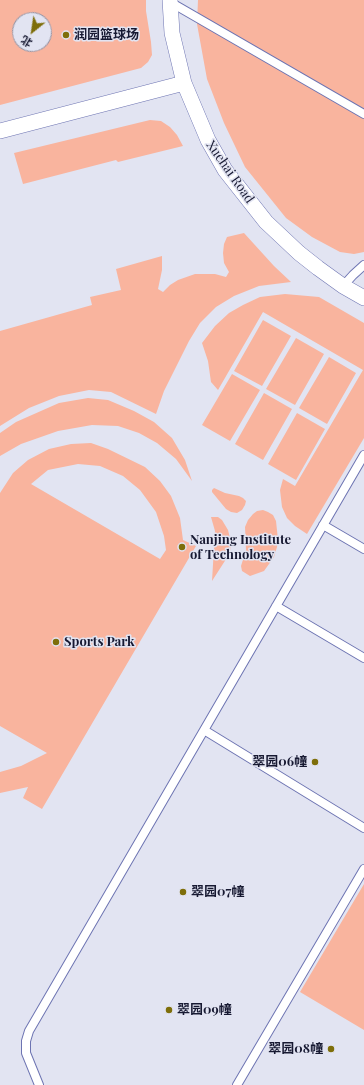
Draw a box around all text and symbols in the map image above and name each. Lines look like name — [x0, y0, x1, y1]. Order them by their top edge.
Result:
north arrow — [12, 12, 52, 52]
place label: 润园篮球场 — [74, 27, 139, 43]
marker: 润园篮球场 — [61, 30, 71, 40]
text: 北 — [18, 33, 35, 51]
street label: Xuehai Road — [203, 138, 257, 206]
place label: Nanjing Institute of Technology — [190, 532, 291, 563]
marker: Nanjing Institute of Technology — [177, 542, 187, 552]
place label: Sports Park — [64, 634, 135, 650]
marker: Sports Park — [51, 637, 61, 647]
place label: 翠园06幢 — [252, 754, 307, 770]
marker: 翠园06幢 — [310, 757, 320, 767]
place label: 翠园07幢 — [191, 884, 244, 900]
marker: 翠园07幢 — [178, 887, 188, 897]
place label: 翠园09幢 — [177, 1002, 232, 1018]
marker: 翠园09幢 — [164, 1005, 174, 1015]
place label: 翠园08幢 — [268, 1041, 323, 1057]
marker: 翠园08幢 — [326, 1044, 336, 1054]

